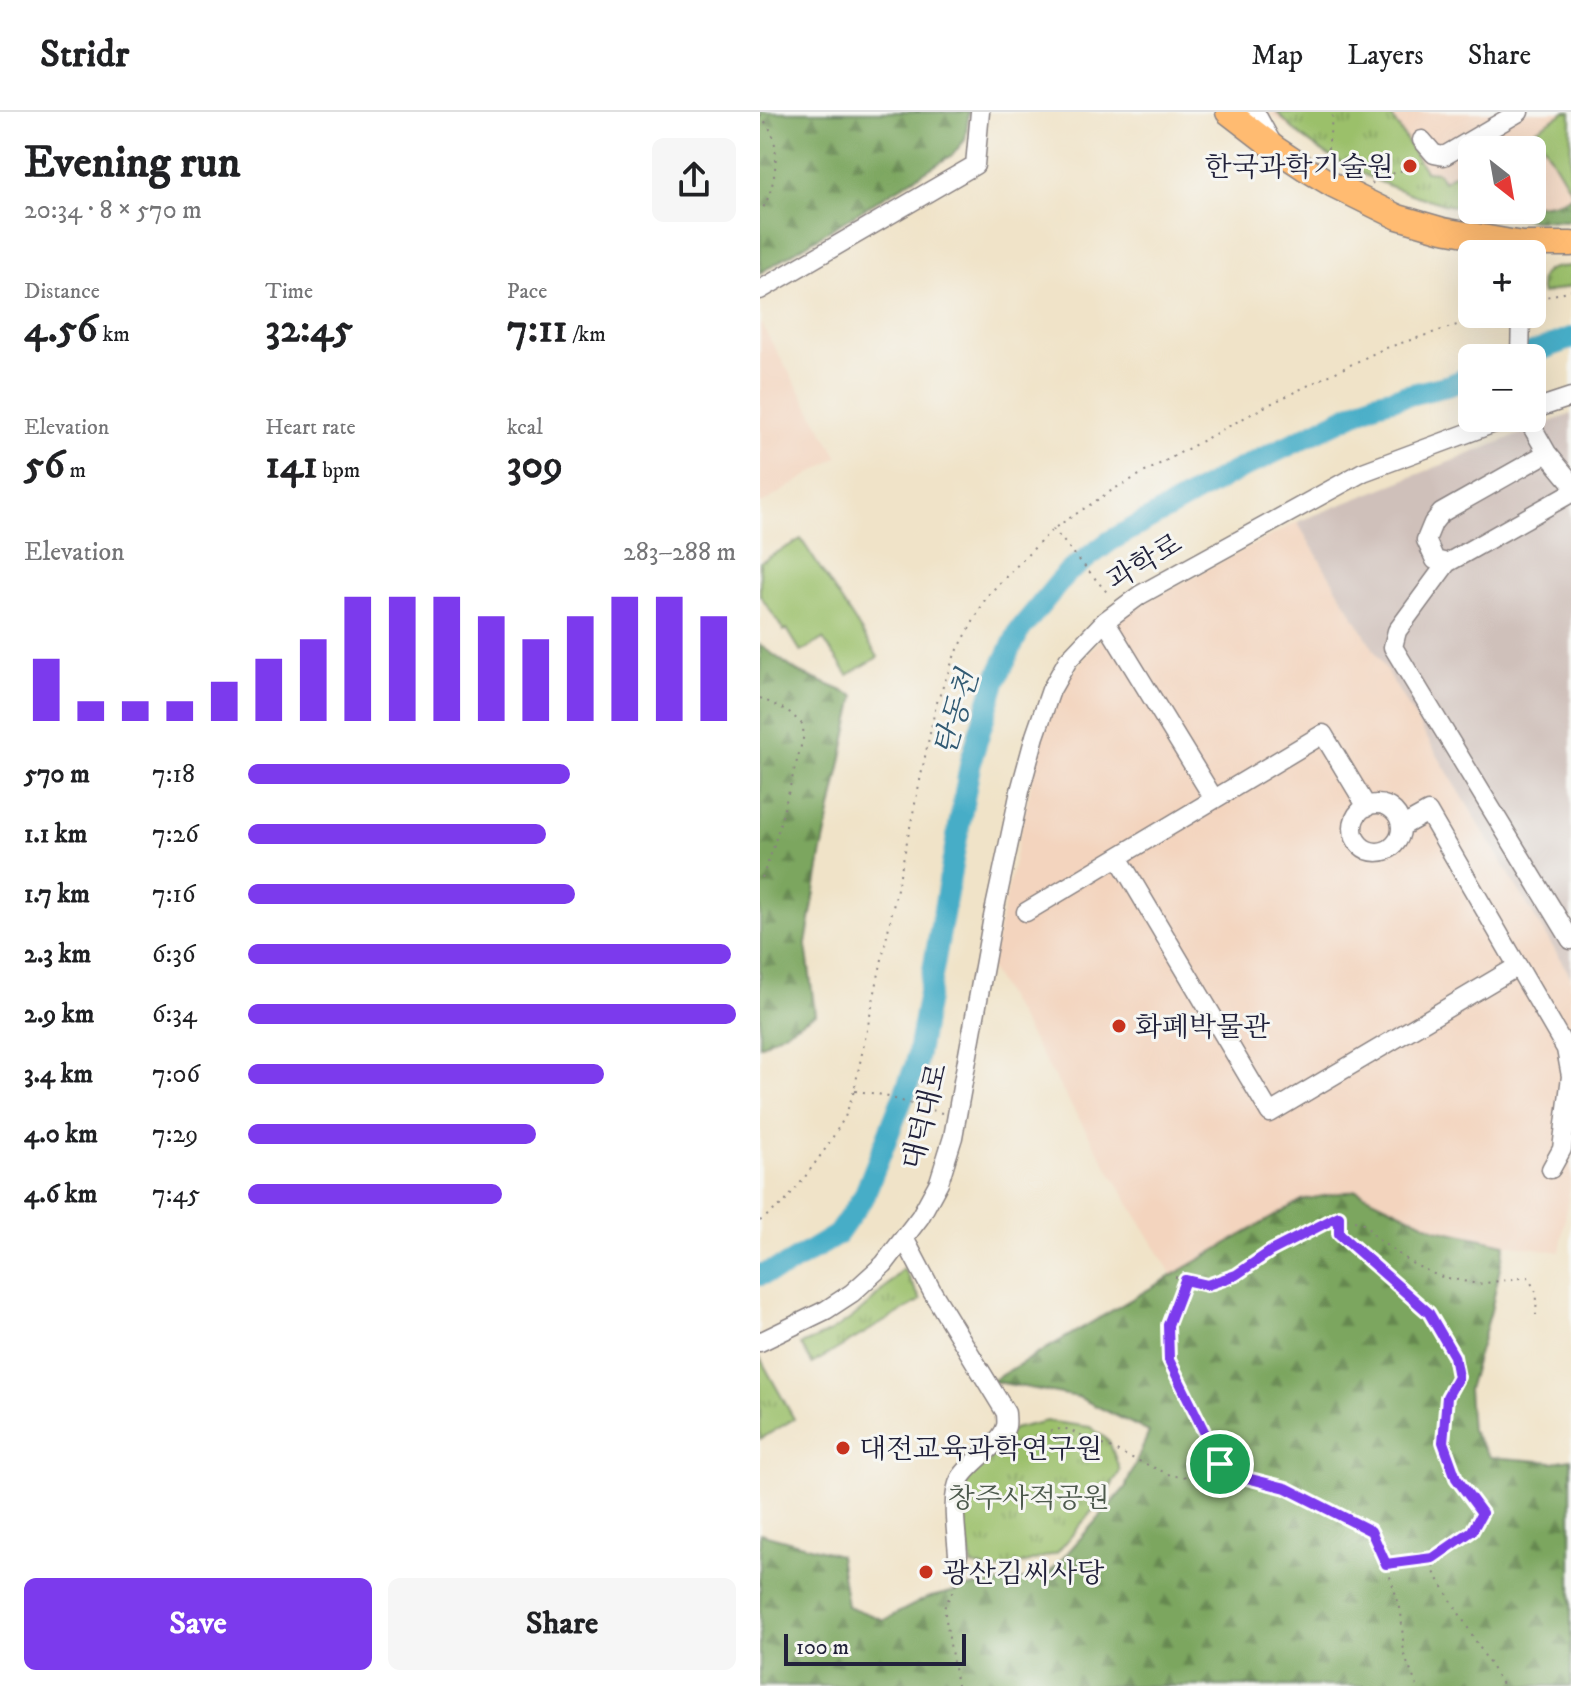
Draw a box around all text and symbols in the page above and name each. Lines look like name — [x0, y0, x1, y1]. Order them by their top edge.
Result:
text: Stridr — [40, 31, 129, 79]
text: Map — [1252, 38, 1303, 73]
text: Layers — [1347, 38, 1424, 73]
text: Share — [1468, 38, 1531, 73]
text: Evening run — [24, 136, 241, 191]
north arrow — [1458, 136, 1546, 224]
map controls — [1458, 136, 1546, 432]
button: share — [652, 138, 736, 222]
place label: 한국과학기술원 — [1205, 150, 1394, 185]
marker: 한국과학기술원 — [1401, 157, 1419, 175]
text: 20:34 · 8 × 570 m — [24, 194, 202, 227]
button: + — [1458, 240, 1546, 328]
text: Distance — [24, 278, 100, 305]
text: Time — [265, 278, 313, 305]
text: Pace — [507, 278, 547, 305]
text: 4.56 — [24, 305, 98, 355]
text: 32:45 — [265, 305, 353, 355]
text: 7:11 — [507, 305, 568, 355]
text: km — [98, 321, 130, 348]
text: /km — [568, 321, 606, 348]
button: − — [1458, 344, 1546, 432]
text: Elevation — [24, 414, 109, 441]
text: Heart rate — [265, 414, 356, 441]
text: kcal — [507, 414, 543, 441]
text: 56 — [24, 441, 65, 491]
text: 141 — [265, 441, 318, 491]
text: 309 — [507, 441, 563, 491]
text: m — [65, 457, 86, 484]
text: bpm — [318, 457, 360, 484]
street label: 과학로 — [1101, 526, 1189, 598]
text: Elevation — [24, 536, 125, 569]
text: 283–288 m — [623, 536, 736, 569]
water label: 탄동천 — [927, 665, 988, 760]
text: 570 m — [24, 758, 90, 791]
text: 7:18 — [152, 758, 195, 791]
text: 1.1 km — [24, 818, 87, 851]
text: 7:26 — [152, 818, 199, 851]
text: 1.7 km — [24, 878, 90, 911]
text: 7:16 — [152, 878, 195, 911]
text: 2.3 km — [24, 938, 91, 971]
text: 6:36 — [152, 938, 196, 971]
text: 2.9 km — [24, 998, 94, 1031]
text: 6:34 — [152, 998, 197, 1031]
place label: 화폐박물관 — [1135, 1010, 1270, 1045]
marker: 화폐박물관 — [1110, 1017, 1128, 1035]
text: 3.4 km — [24, 1058, 93, 1091]
text: 7:06 — [152, 1058, 200, 1091]
street label: 대덕대로 — [895, 1060, 956, 1173]
text: 4.0 km — [24, 1118, 98, 1151]
text: 7:29 — [152, 1118, 198, 1151]
text: 4.6 km — [24, 1178, 97, 1211]
text: 7:45 — [152, 1178, 200, 1211]
pin — [1186, 1430, 1254, 1498]
place label: 대전교육과학연구원 — [859, 1432, 1102, 1467]
marker: 대전교육과학연구원 — [834, 1439, 852, 1457]
icon: arrive — [1198, 1442, 1242, 1486]
park label: 창주사적공원 — [948, 1481, 1110, 1516]
place label: 광산김씨사당 — [942, 1556, 1104, 1591]
marker: 광산김씨사당 — [917, 1563, 935, 1581]
button: Save — [24, 1578, 372, 1670]
button: Share — [388, 1578, 736, 1670]
scale bar — [784, 1630, 966, 1666]
text: 100 m — [796, 1634, 849, 1661]

